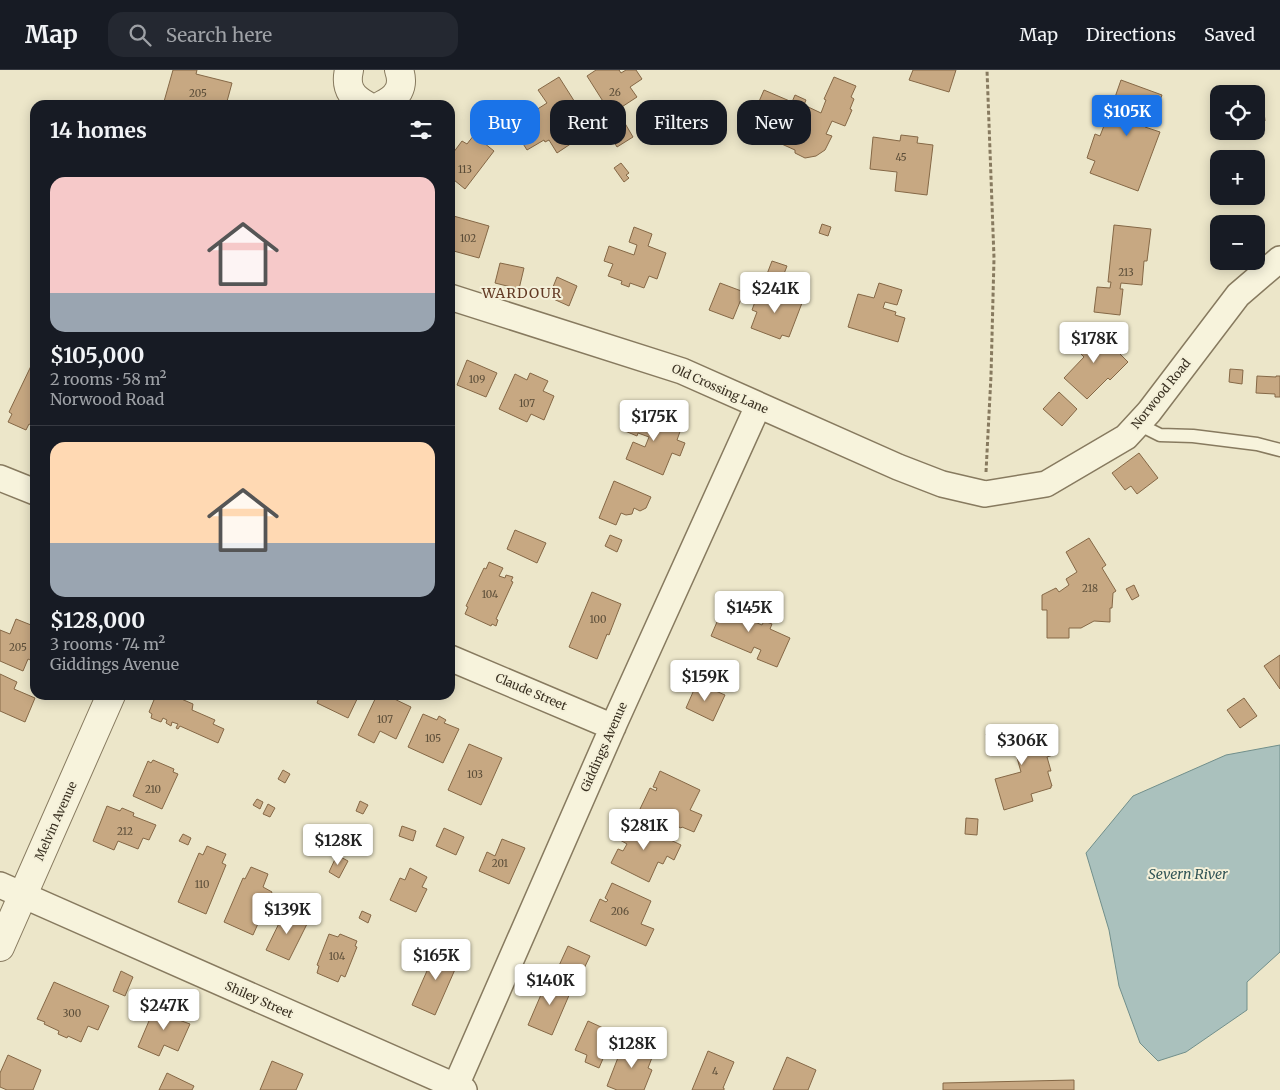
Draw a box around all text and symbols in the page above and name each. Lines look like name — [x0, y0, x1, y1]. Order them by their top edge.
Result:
search box — [108, 12, 458, 57]
text: Map — [25, 19, 78, 50]
icon: search — [126, 21, 154, 49]
text: Search here — [166, 23, 272, 47]
text: Map — [1020, 23, 1058, 46]
text: Directions — [1086, 23, 1176, 46]
text: Saved — [1204, 23, 1255, 46]
map controls — [1210, 85, 1265, 270]
button: locate — [1210, 85, 1265, 140]
house number: 26 — [609, 86, 621, 99]
house number: 205 — [189, 87, 207, 100]
pin: $105K — [1092, 94, 1162, 137]
chip: Buy — [470, 100, 540, 145]
chip: Rent — [550, 100, 626, 145]
chip: Filters — [636, 100, 727, 145]
chip: New — [737, 100, 811, 145]
text: $105K — [1103, 101, 1151, 121]
icon: filters — [407, 116, 435, 144]
text: 14 homes — [50, 117, 147, 144]
button: + — [1210, 150, 1265, 205]
house number: 45 — [895, 151, 907, 164]
house number: 113 — [458, 163, 472, 176]
icon: home — [198, 209, 288, 299]
button: − — [1210, 215, 1265, 270]
house number: 102 — [460, 232, 476, 245]
house number: 213 — [1118, 266, 1134, 279]
pin: $241K — [740, 272, 810, 314]
text: $241K — [751, 278, 799, 298]
district label: WARDOUR — [481, 284, 562, 302]
pin: $178K — [1059, 322, 1129, 364]
text: $178K — [1070, 328, 1118, 348]
text: $105,000 — [50, 342, 144, 369]
street label: Norwood Road — [1128, 356, 1193, 432]
street label: Old Crossing Lane — [670, 361, 771, 417]
text: 2 rooms · 58 m² — [50, 369, 167, 389]
house number: 109 — [469, 373, 485, 386]
text: Norwood Road — [50, 389, 164, 409]
house number: 107 — [519, 397, 535, 410]
pin: $175K — [619, 400, 689, 442]
text: $175K — [631, 406, 677, 426]
icon: home — [198, 475, 288, 565]
house number: 218 — [1082, 582, 1098, 595]
house number: 104 — [482, 588, 498, 601]
pin: $145K — [714, 590, 784, 633]
text: $145K — [726, 597, 772, 617]
text: $128,000 — [50, 607, 145, 634]
house number: 100 — [589, 613, 607, 626]
text: 3 rooms · 74 m² — [50, 634, 165, 654]
house number: 205 — [9, 641, 27, 654]
text: Giddings Avenue — [50, 654, 179, 674]
pin: $159K — [670, 660, 740, 702]
text: $159K — [681, 666, 729, 686]
street label: Claude Street — [493, 670, 569, 713]
street label: Giddings Avenue — [577, 700, 630, 794]
house number: 107 — [377, 713, 393, 726]
pin: $306K — [987, 724, 1057, 766]
text: $306K — [996, 730, 1048, 750]
house number: 105 — [425, 732, 441, 745]
house number: 103 — [467, 768, 483, 781]
street label: Melvin Avenue — [31, 779, 80, 863]
house number: 210 — [145, 783, 161, 796]
pin: $281K — [609, 808, 679, 851]
text: $281K — [620, 815, 668, 835]
pin: $128K — [303, 824, 373, 866]
house number: 212 — [117, 825, 133, 838]
text: $128K — [314, 830, 362, 850]
house number: 201 — [492, 857, 509, 870]
water label: Severn River — [1148, 865, 1228, 883]
house number: 110 — [195, 878, 209, 891]
pin: $139K — [252, 892, 322, 935]
text: $139K — [263, 899, 311, 919]
house number: 206 — [611, 905, 629, 918]
pin: $165K — [401, 938, 471, 981]
text: $165K — [412, 945, 460, 965]
house number: 104 — [329, 950, 345, 963]
pin: $140K — [515, 964, 585, 1006]
text: $140K — [526, 970, 574, 990]
street label: Shiley Street — [223, 978, 296, 1021]
pin: $247K — [129, 988, 199, 1031]
text: $247K — [139, 995, 189, 1015]
house number: 300 — [63, 1007, 81, 1020]
pin: $128K — [597, 1026, 667, 1069]
text: $128K — [608, 1033, 656, 1053]
house number: 4 — [712, 1065, 718, 1078]

